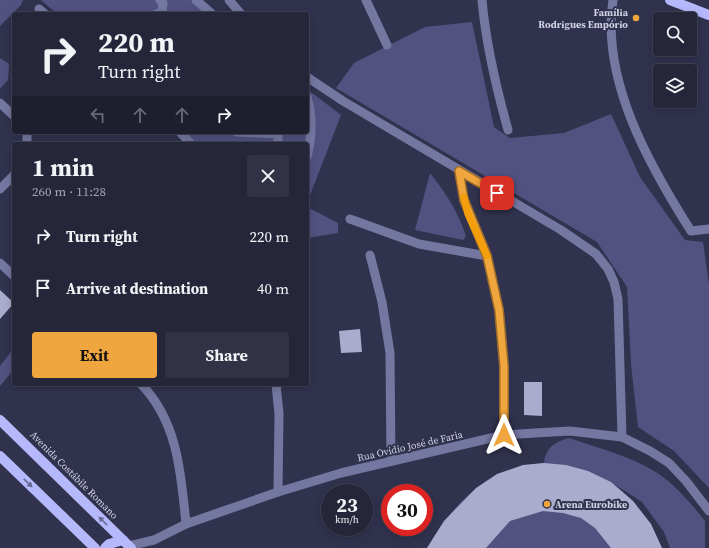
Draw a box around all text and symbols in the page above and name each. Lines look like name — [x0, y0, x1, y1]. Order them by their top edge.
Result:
place label: Família Rodrigues Empório — [538, 6, 629, 31]
map controls — [653, 12, 697, 108]
button: search — [653, 12, 697, 56]
marker: Família Rodrigues Empório — [631, 13, 641, 23]
text: 220 m — [98, 23, 175, 61]
icon: right — [32, 28, 84, 80]
text: Turn right — [98, 59, 180, 84]
button: layers — [653, 64, 697, 108]
icon: left — [87, 104, 109, 126]
icon: ahead — [129, 104, 151, 126]
icon: ahead — [171, 104, 193, 126]
icon: right — [213, 104, 235, 126]
text: 1 min — [32, 151, 94, 184]
button: close — [247, 155, 289, 197]
pin — [480, 176, 514, 210]
icon: arrive — [486, 182, 508, 204]
text: 260 m · 11:28 — [32, 183, 106, 200]
icon: right — [32, 225, 54, 247]
text: Turn right — [66, 226, 138, 247]
text: 220 m — [249, 226, 289, 247]
icon: arrive — [32, 277, 54, 299]
text: Arrive at destination — [66, 278, 208, 299]
text: 40 m — [257, 278, 289, 299]
button: Exit — [32, 332, 157, 378]
button: Share — [165, 332, 289, 378]
position arrow — [483, 414, 525, 456]
street label: Rua Ovídio José de Faria — [356, 427, 465, 464]
street label: Avenida Costábile Romano — [27, 428, 121, 522]
one-way arrow — [23, 478, 33, 488]
speed limit sign: 30 — [381, 484, 433, 536]
text: 23 — [336, 491, 358, 519]
place label: Arena Eurobike — [555, 498, 627, 511]
marker: Arena Eurobike — [542, 499, 552, 509]
text: km/h — [335, 513, 359, 526]
one-way arrow — [98, 516, 108, 526]

